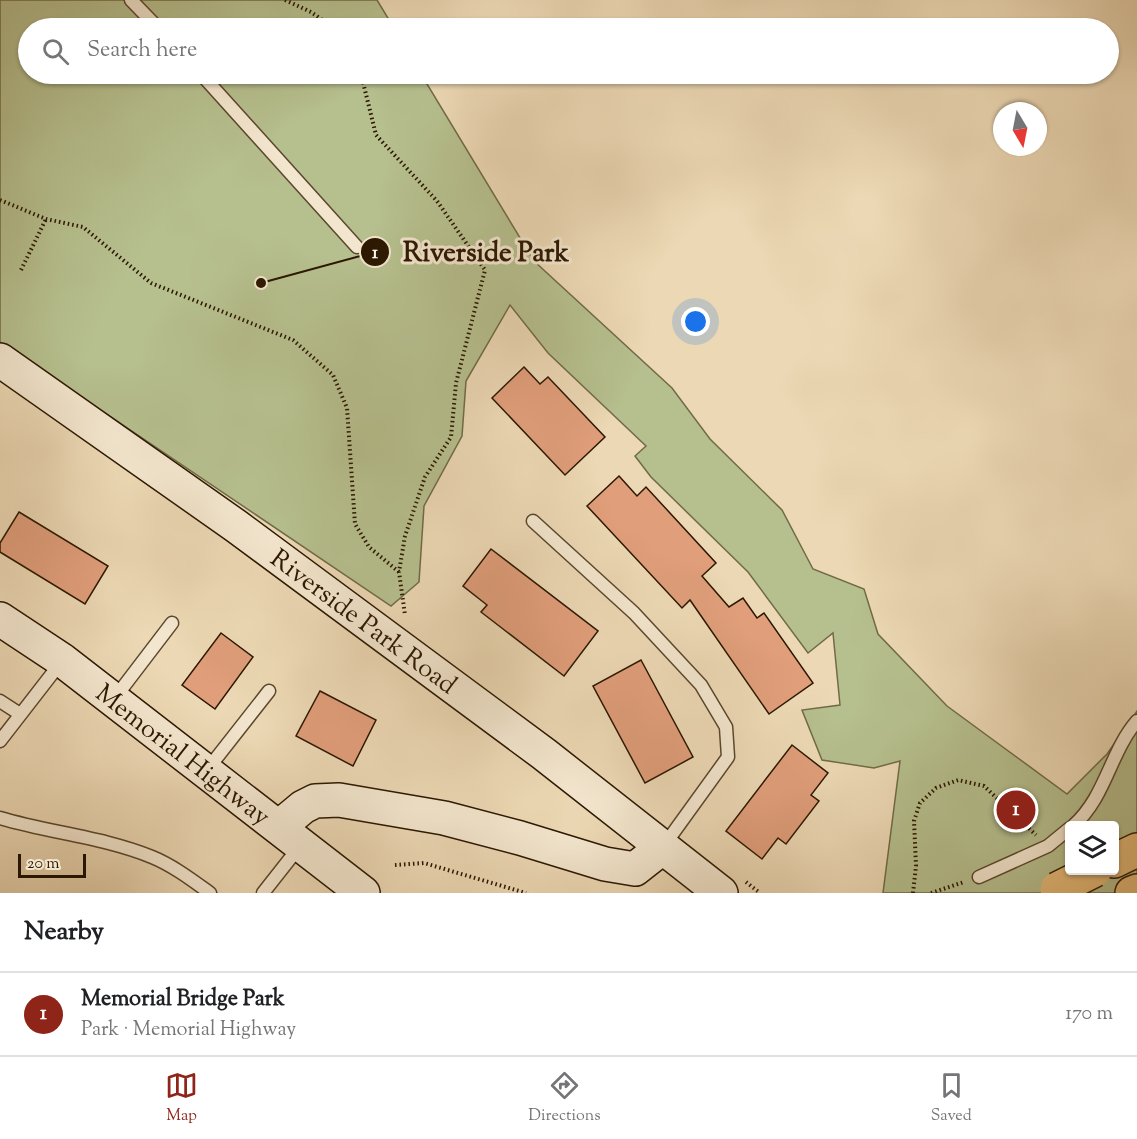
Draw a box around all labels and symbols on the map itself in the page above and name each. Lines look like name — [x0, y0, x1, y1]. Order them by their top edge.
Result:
north arrow — [993, 102, 1047, 156]
callout: Riverside Park — [360, 229, 581, 274]
text: Riverside Park — [403, 235, 569, 274]
text: 1 — [372, 241, 379, 267]
your location — [681, 307, 710, 336]
street label: Riverside Park Road — [262, 541, 464, 705]
street label: Memorial Highway — [87, 676, 277, 836]
pin: 1 — [996, 788, 1036, 832]
scale bar — [18, 851, 86, 878]

